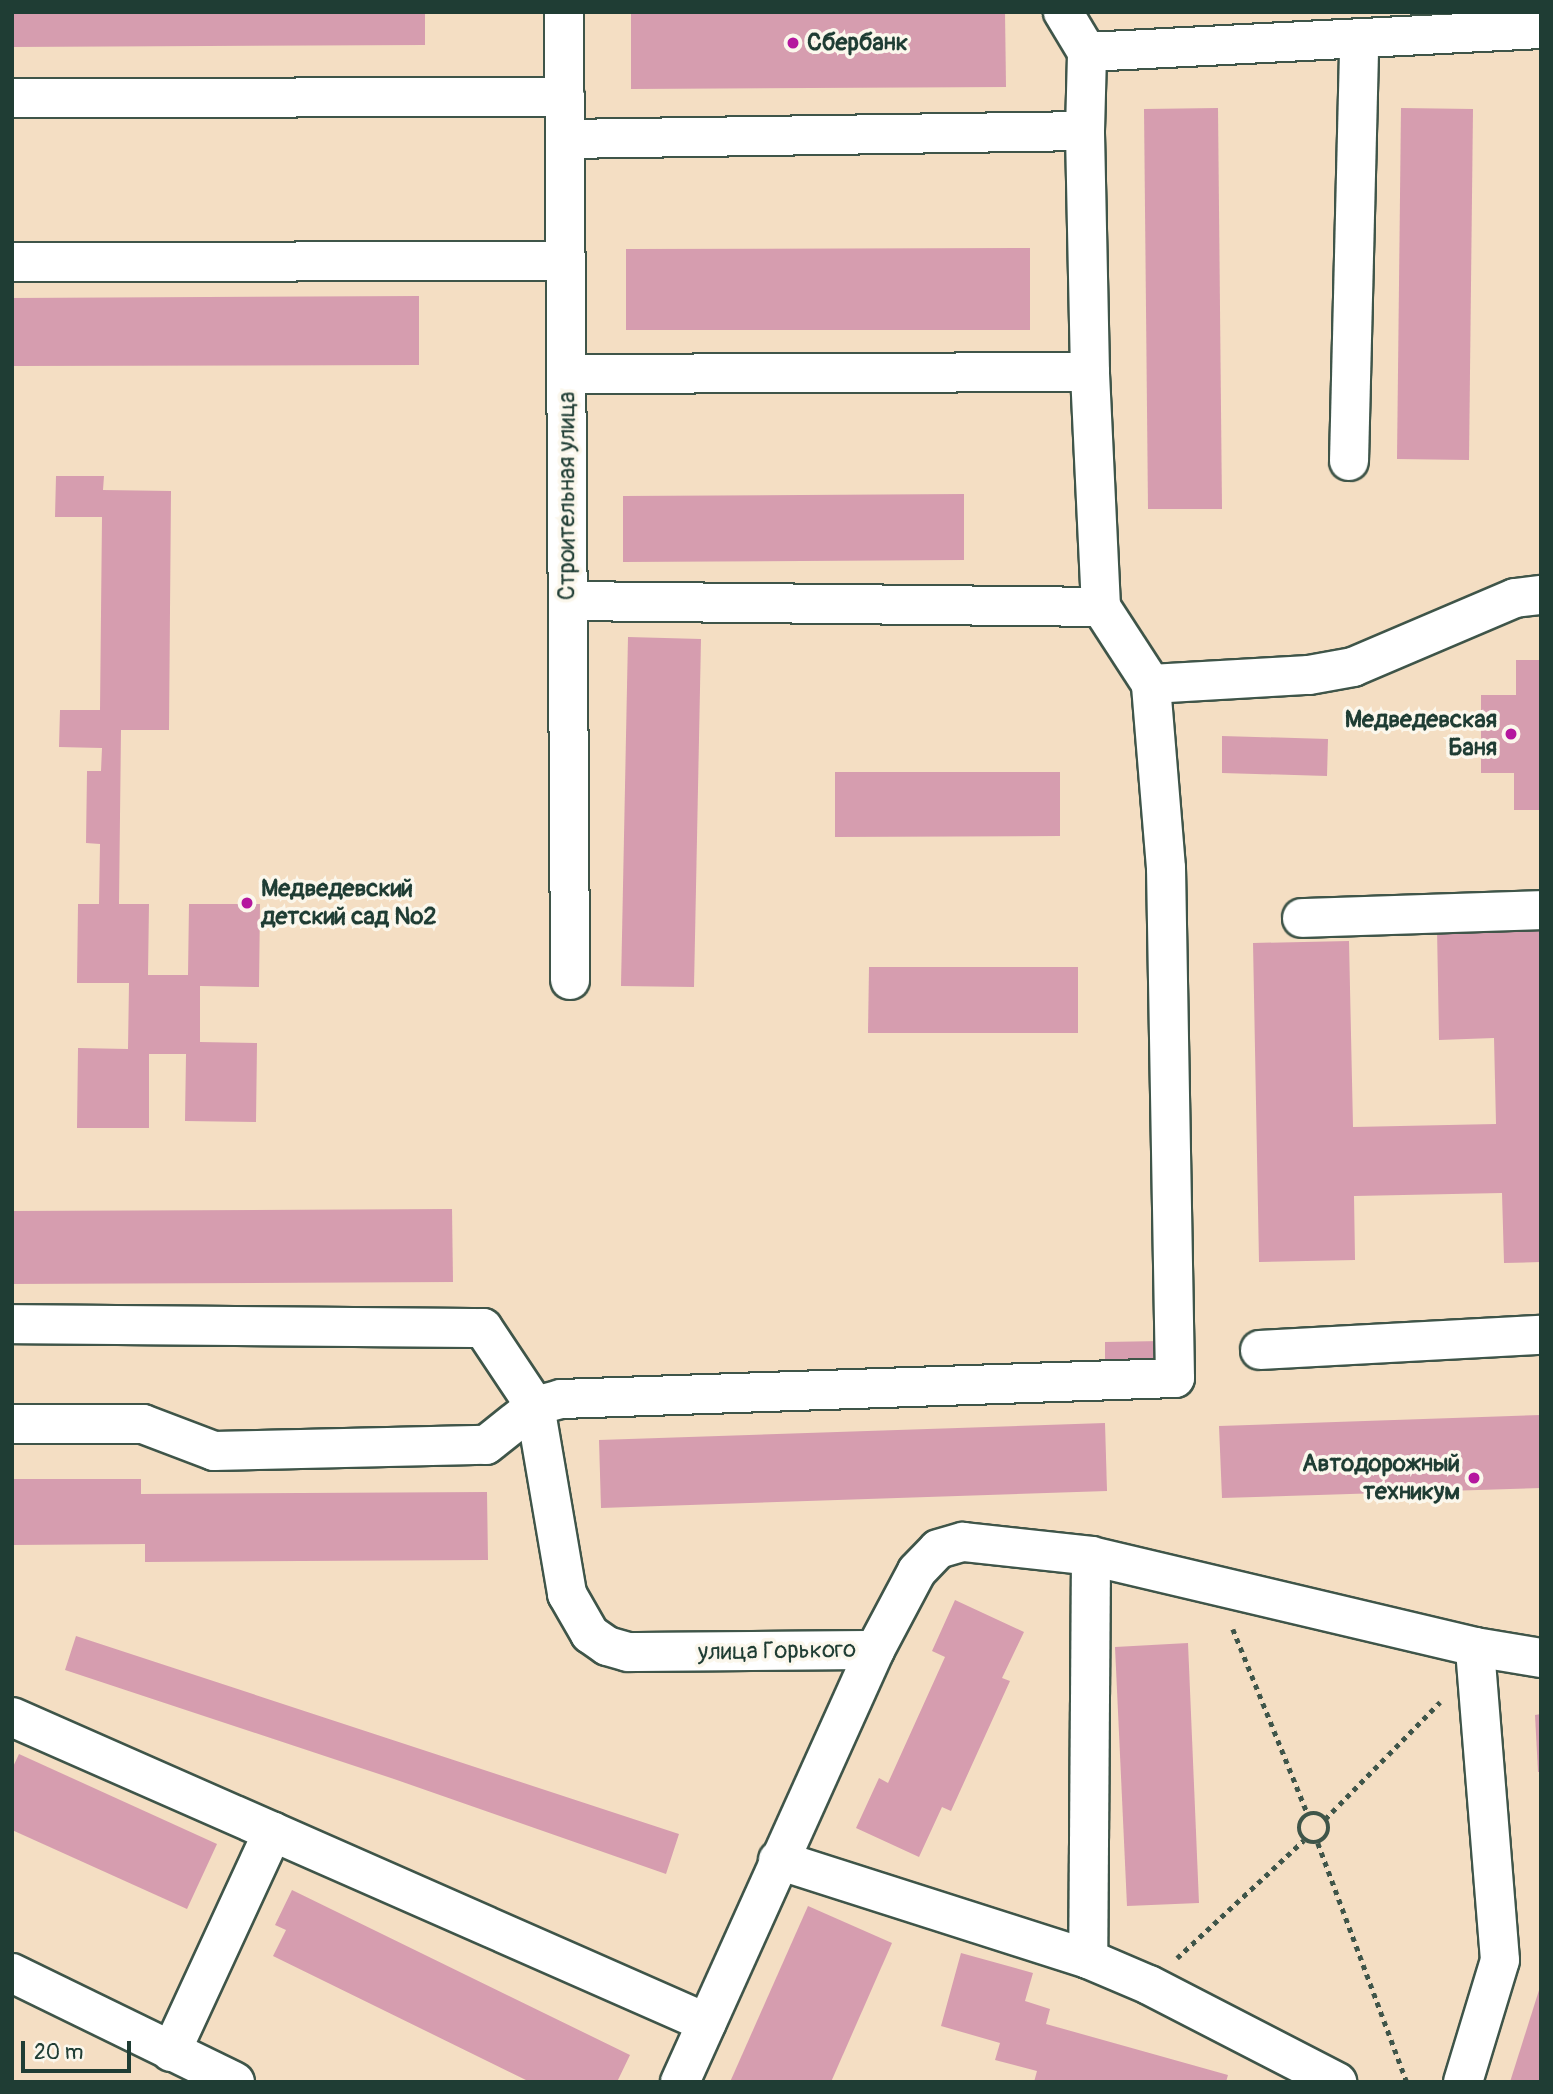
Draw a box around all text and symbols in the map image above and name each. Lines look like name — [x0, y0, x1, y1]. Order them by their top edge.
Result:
place label: Сбербанк — [807, 29, 908, 57]
marker: Сбербанк — [785, 35, 801, 51]
street label: Строительная улица — [553, 392, 581, 600]
place label: Медведевская Баня — [1345, 706, 1497, 762]
marker: Медведевская Баня — [1503, 726, 1519, 742]
place label: Медведевский детский сад №2 — [261, 875, 437, 931]
marker: Медведевский детский сад №2 — [239, 895, 255, 911]
place label: Автодорожный техникум — [1302, 1450, 1460, 1506]
marker: Автодорожный техникум — [1466, 1470, 1482, 1486]
street label: улица Горького — [698, 1635, 856, 1667]
scale bar — [24, 2028, 135, 2072]
text: 20 m — [34, 2039, 83, 2066]

